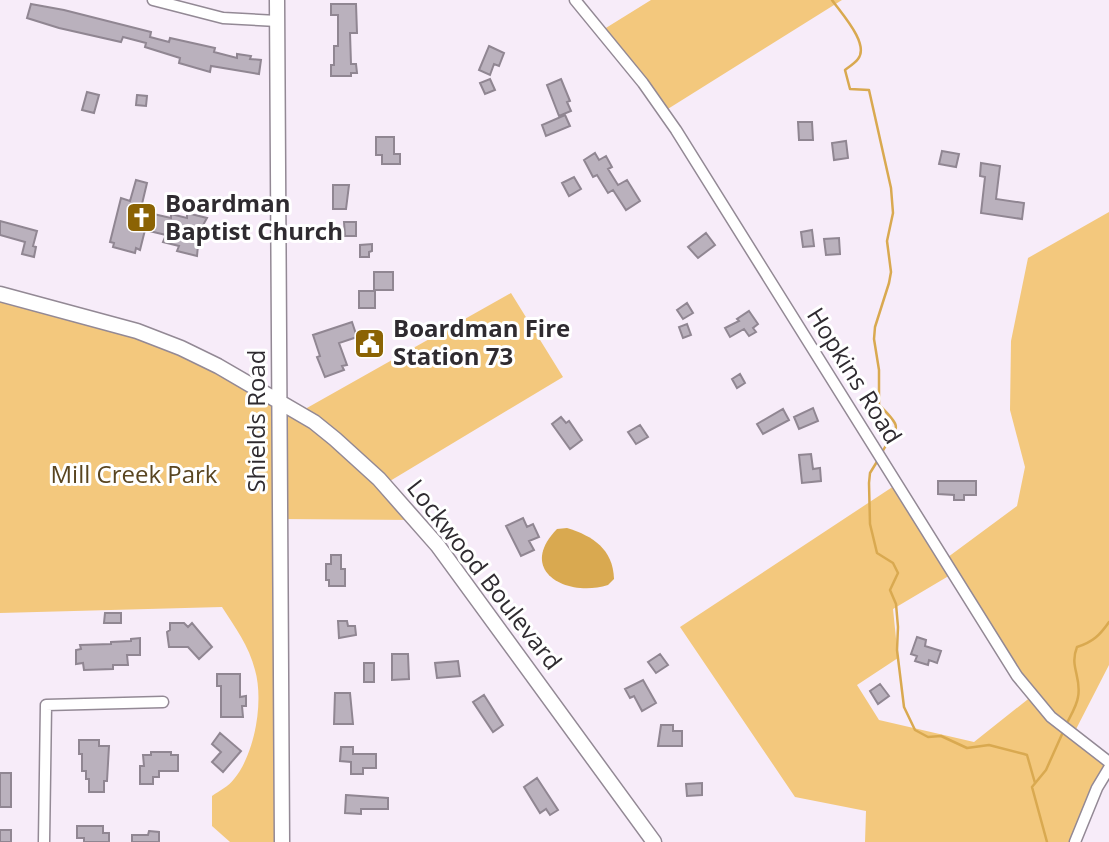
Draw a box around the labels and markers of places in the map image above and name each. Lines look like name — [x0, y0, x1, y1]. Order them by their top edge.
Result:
place label: Boardman Baptist Church — [165, 186, 343, 247]
church icon: Boardman Baptist Church — [125, 201, 159, 235]
place label: Boardman Fire Station 73 — [393, 311, 570, 372]
public building icon: Boardman Fire Station 73 — [353, 326, 387, 360]

